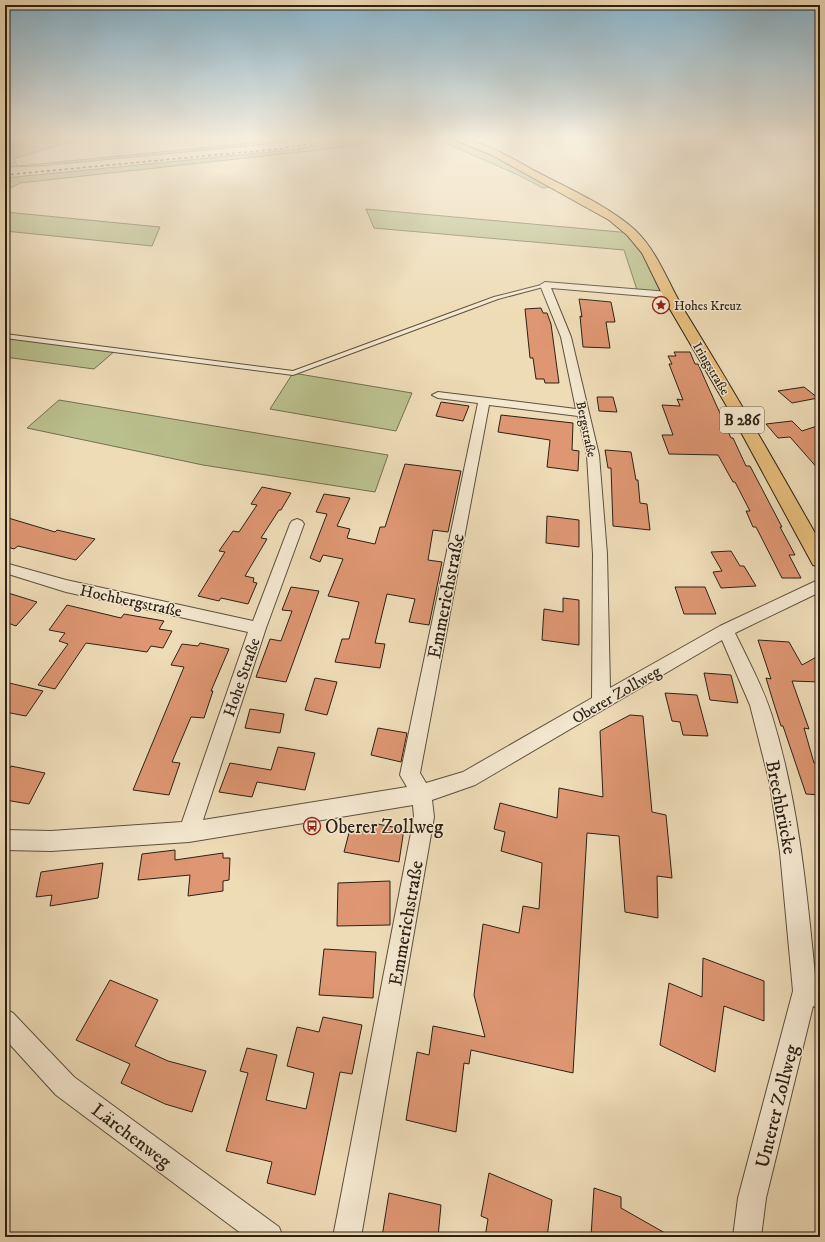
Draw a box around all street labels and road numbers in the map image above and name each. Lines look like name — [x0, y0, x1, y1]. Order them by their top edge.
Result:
street label: Iringstraße — [689, 339, 733, 398]
street label: Bergstraße — [572, 400, 600, 459]
road number: B 286 — [720, 407, 764, 433]
street label: Emmerichstraße — [423, 532, 470, 661]
street label: Hochbergstraße — [78, 580, 184, 622]
street label: Hohe Straße — [219, 635, 265, 719]
street label: Oberer Zollweg — [568, 661, 665, 728]
street label: Brechbrücke — [760, 758, 801, 856]
street label: Emmerichstraße — [384, 859, 429, 988]
street label: Unterer Zollweg — [751, 1042, 804, 1170]
street label: Lärchenweg — [87, 1099, 176, 1174]

